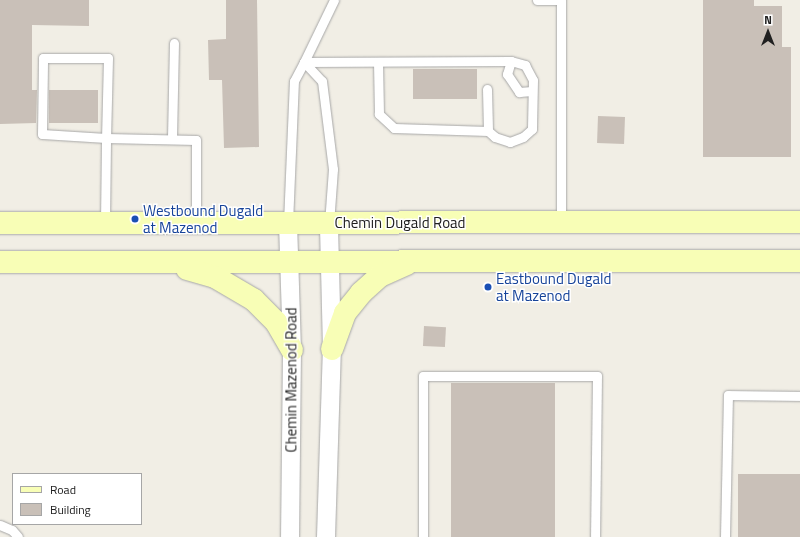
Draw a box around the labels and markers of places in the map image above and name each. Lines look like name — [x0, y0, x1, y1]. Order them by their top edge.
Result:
place label: Westbound Dugald at Mazenod — [143, 201, 263, 236]
marker: Westbound Dugald at Mazenod — [130, 214, 140, 224]
place label: Eastbound Dugald at Mazenod — [496, 269, 611, 304]
marker: Eastbound Dugald at Mazenod — [483, 282, 493, 292]

